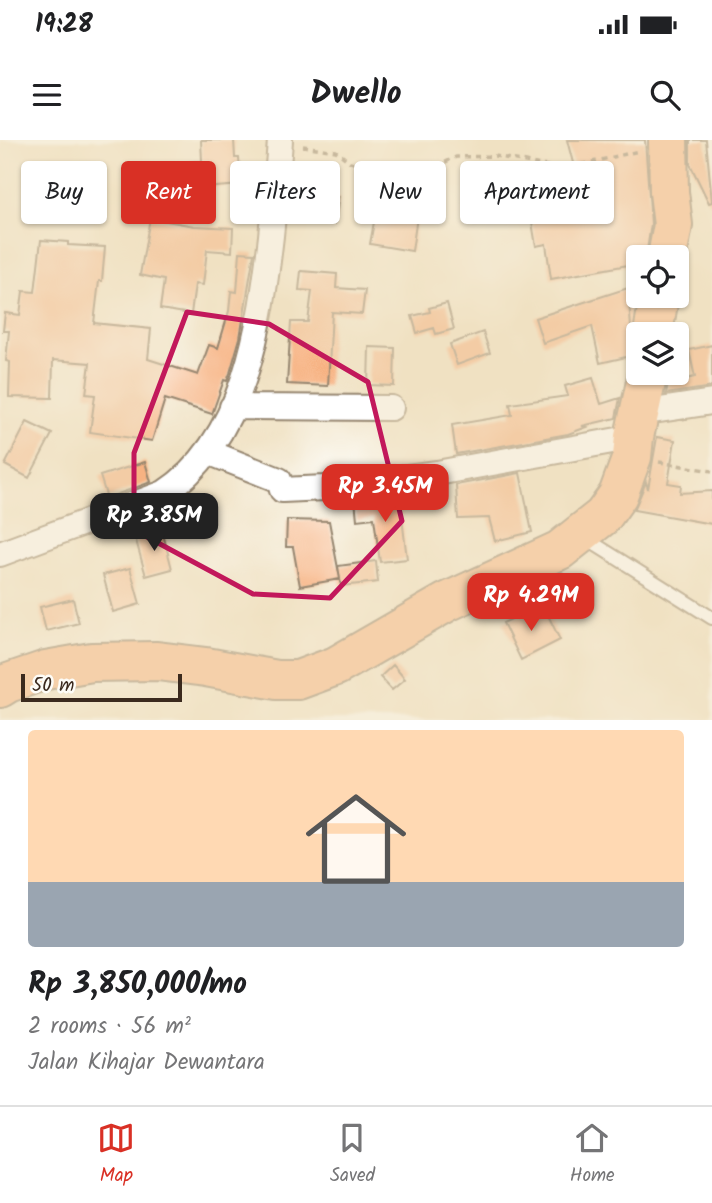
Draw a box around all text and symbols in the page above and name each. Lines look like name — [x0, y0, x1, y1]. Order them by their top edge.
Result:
text: 19:28 — [35, 4, 93, 46]
text: Dwello — [310, 69, 402, 120]
icon: menu — [28, 76, 66, 114]
icon: search — [646, 76, 684, 114]
chip: Buy — [21, 161, 107, 224]
chip: Rent — [121, 161, 216, 224]
chip: Filters — [230, 161, 340, 224]
chip: New — [354, 161, 446, 224]
chip: Apartment — [460, 161, 614, 224]
map controls — [626, 245, 689, 385]
button: locate — [626, 245, 689, 308]
button: layers — [626, 322, 689, 385]
pin: Rp 3.45M — [313, 464, 457, 524]
text: Rp 3.45M — [338, 469, 432, 505]
pin: Rp 3.85M — [82, 494, 226, 553]
text: Rp 3.85M — [106, 498, 202, 534]
pin: Rp 4.29M — [459, 574, 603, 633]
text: Rp 4.29M — [483, 578, 579, 614]
scale bar — [21, 671, 182, 703]
text: 50 m — [32, 671, 74, 701]
icon: home — [293, 776, 419, 902]
text: Rp 3,850,000/mo — [28, 961, 247, 1009]
text: 2 rooms · 56 m² — [28, 1009, 191, 1045]
text: Jalan Kihajar Dewantara — [28, 1045, 265, 1081]
tab: Map — [97, 1119, 135, 1191]
tab: Saved — [330, 1119, 375, 1191]
tab: Home — [570, 1119, 615, 1191]

